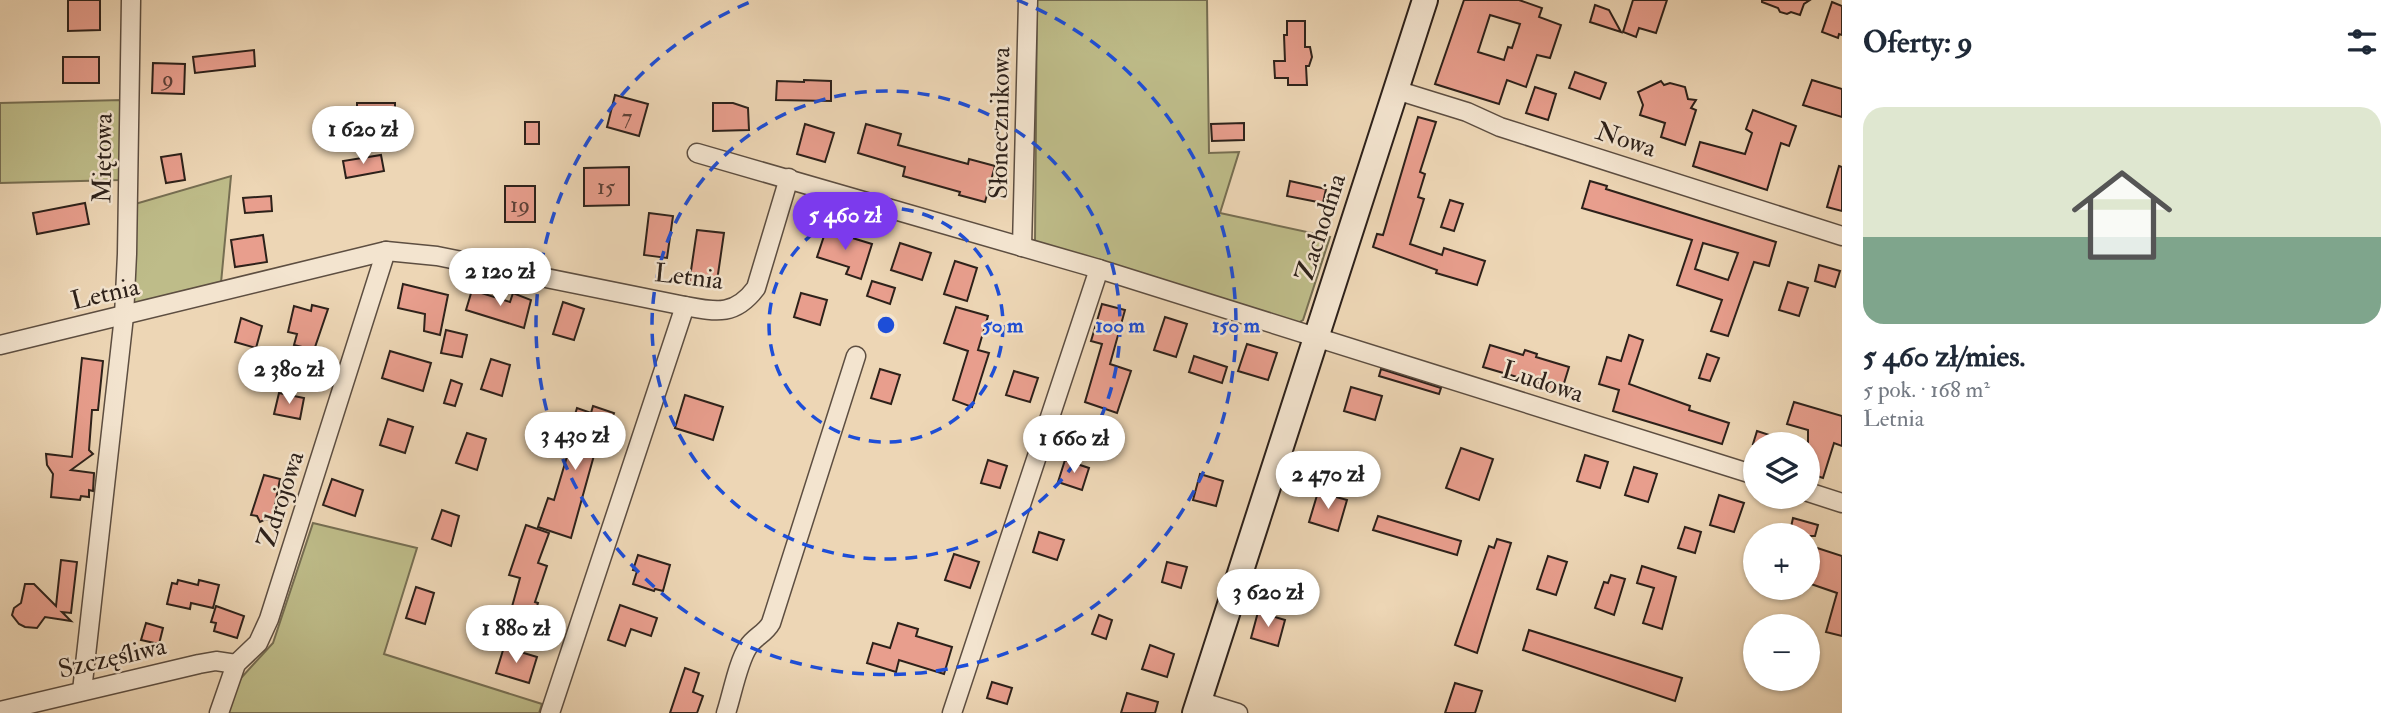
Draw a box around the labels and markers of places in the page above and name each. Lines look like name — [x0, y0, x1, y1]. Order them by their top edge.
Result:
pin: 1 620 zł — [291, 106, 435, 166]
pin: 5 460 zł — [773, 192, 917, 252]
pin: 2 120 zł — [428, 248, 572, 308]
centre of rings — [874, 313, 898, 337]
pin: 2 380 zł — [217, 346, 361, 406]
pin: 3 430 zł — [503, 412, 647, 472]
pin: 1 660 zł — [1002, 416, 1146, 475]
pin: 2 470 zł — [1256, 452, 1400, 511]
pin: 3 620 zł — [1196, 570, 1340, 629]
pin: 1 880 zł — [444, 606, 588, 665]

